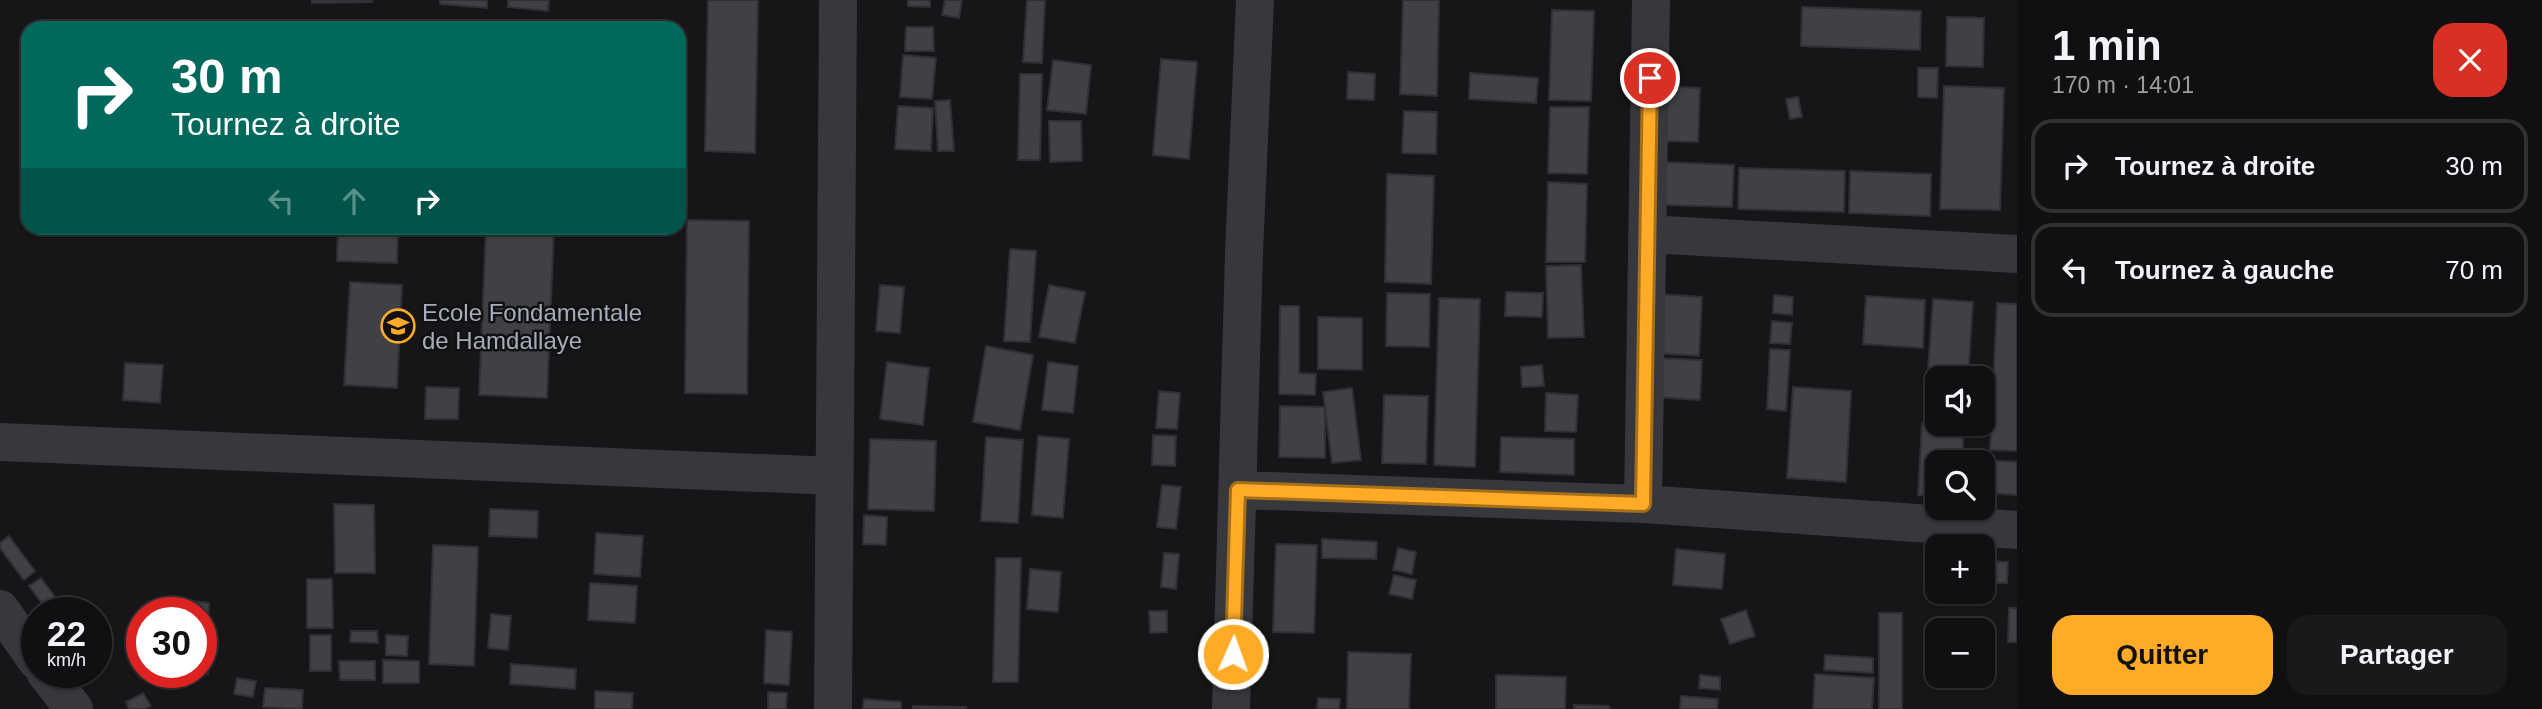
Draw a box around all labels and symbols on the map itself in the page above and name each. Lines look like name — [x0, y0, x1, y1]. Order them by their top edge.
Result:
pin — [1620, 48, 1680, 108]
place label: Ecole Fondamentale de Hamdallaye — [422, 299, 642, 354]
school or university icon: Ecole Fondamentale de Hamdallaye — [379, 307, 417, 345]
speed limit sign: 30 — [126, 597, 217, 688]
position arrow — [1196, 617, 1270, 691]

